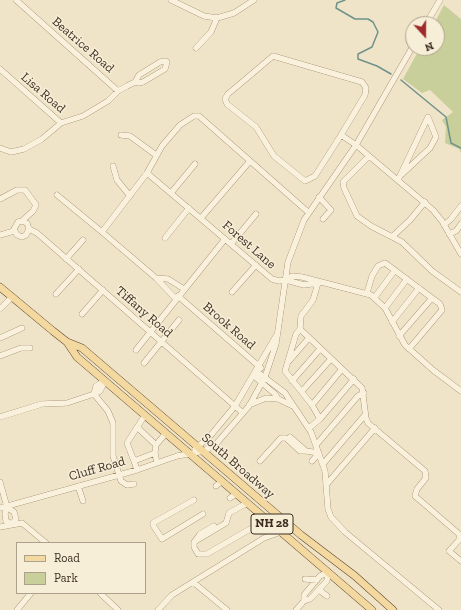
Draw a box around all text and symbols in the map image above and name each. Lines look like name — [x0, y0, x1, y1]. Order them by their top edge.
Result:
street label: Beatrice Road — [49, 14, 117, 76]
north arrow — [405, 16, 445, 56]
text: N — [423, 39, 435, 54]
street label: Lisa Road — [18, 70, 68, 116]
street label: Forest Lane — [219, 218, 279, 272]
street label: Tiffany Road — [112, 283, 176, 341]
street label: Brook Road — [200, 299, 258, 353]
street label: South Broadway — [198, 430, 278, 502]
street label: Cluff Road — [67, 454, 127, 484]
road number: NH 28 — [251, 514, 293, 534]
legend — [16, 542, 146, 594]
text: Road — [54, 551, 80, 565]
text: Park — [54, 571, 78, 585]

